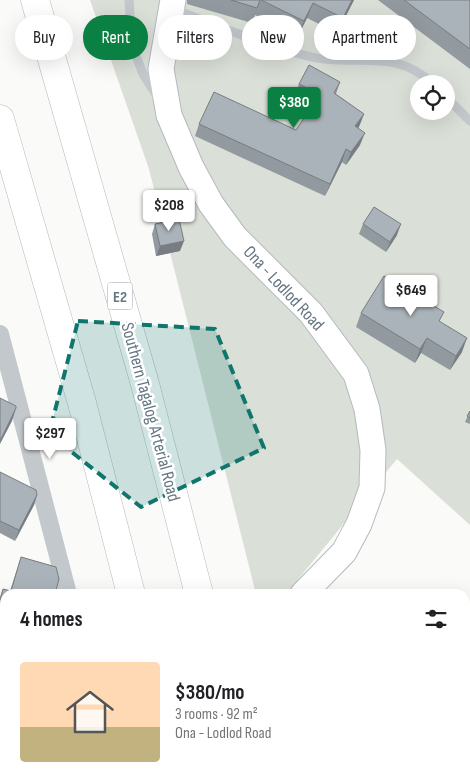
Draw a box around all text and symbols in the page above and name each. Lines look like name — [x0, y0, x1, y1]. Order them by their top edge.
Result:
chip: Buy — [15, 15, 73, 60]
chip: Rent — [83, 15, 148, 60]
chip: Filters — [158, 15, 232, 60]
chip: New — [242, 15, 304, 60]
chip: Apartment — [314, 15, 416, 60]
map controls — [410, 75, 455, 120]
button: locate — [410, 75, 455, 120]
pin: $380 — [264, 86, 324, 129]
text: $380 — [279, 93, 309, 112]
pin: $208 — [139, 190, 199, 232]
text: $208 — [154, 196, 184, 215]
street label: Ona - Lodlod Road — [239, 242, 328, 335]
pin: $649 — [381, 274, 441, 317]
text: $649 — [396, 281, 426, 300]
road number: E2 — [108, 282, 132, 310]
street label: Southern Tagalog Arterial Road — [117, 320, 185, 504]
pin: $297 — [20, 418, 80, 460]
text: $297 — [35, 424, 65, 443]
icon: filters — [422, 605, 450, 633]
text: 4 homes — [20, 607, 83, 632]
text: $380/mo — [175, 680, 244, 705]
icon: home — [60, 682, 120, 742]
text: 3 rooms · 92 m² — [175, 705, 258, 724]
text: Ona - Lodlod Road — [175, 724, 271, 743]

